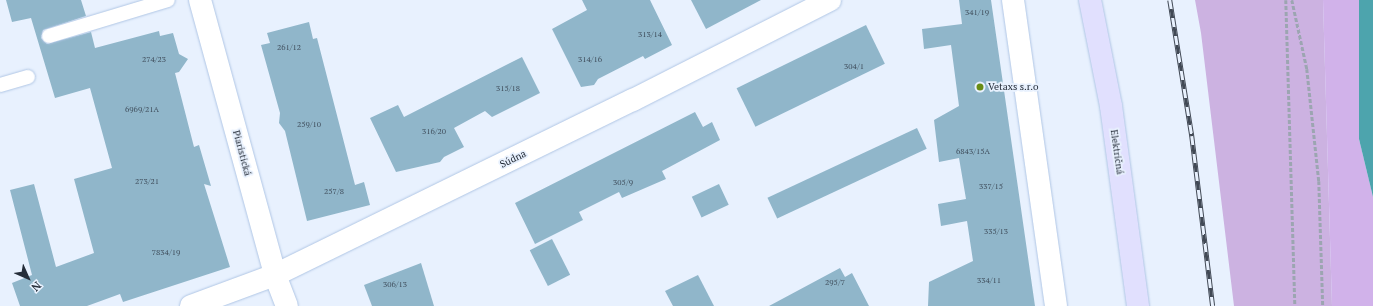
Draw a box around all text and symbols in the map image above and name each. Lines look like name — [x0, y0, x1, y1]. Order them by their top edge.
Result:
house number: 341/19 — [965, 8, 989, 18]
house number: 313/14 — [638, 30, 662, 40]
house number: 261/12 — [277, 43, 301, 53]
house number: 274/23 — [142, 55, 166, 65]
house number: 314/16 — [578, 55, 602, 65]
house number: 304/1 — [844, 62, 864, 72]
place label: Vetaxs s.r.o — [988, 81, 1039, 93]
marker: Vetaxs s.r.o — [975, 82, 985, 92]
house number: 315/18 — [496, 84, 520, 94]
house number: 6969/21A — [125, 105, 159, 115]
house number: 259/10 — [297, 120, 321, 130]
house number: 316/20 — [422, 127, 446, 137]
street label: Piaristická — [230, 129, 254, 177]
street label: Električná — [1108, 129, 1126, 175]
house number: 6843/15A — [956, 147, 990, 157]
street label: Súdna — [498, 148, 528, 170]
house number: 273/21 — [135, 177, 159, 187]
house number: 305/9 — [613, 178, 633, 188]
house number: 337/15 — [979, 182, 1003, 192]
house number: 257/8 — [324, 187, 344, 197]
house number: 335/13 — [984, 227, 1008, 237]
house number: 7834/19 — [152, 248, 180, 258]
north arrow — [8, 258, 48, 298]
house number: 334/11 — [977, 276, 1001, 286]
house number: 295/7 — [825, 278, 845, 288]
text: N — [29, 279, 44, 294]
house number: 306/13 — [383, 280, 407, 290]

